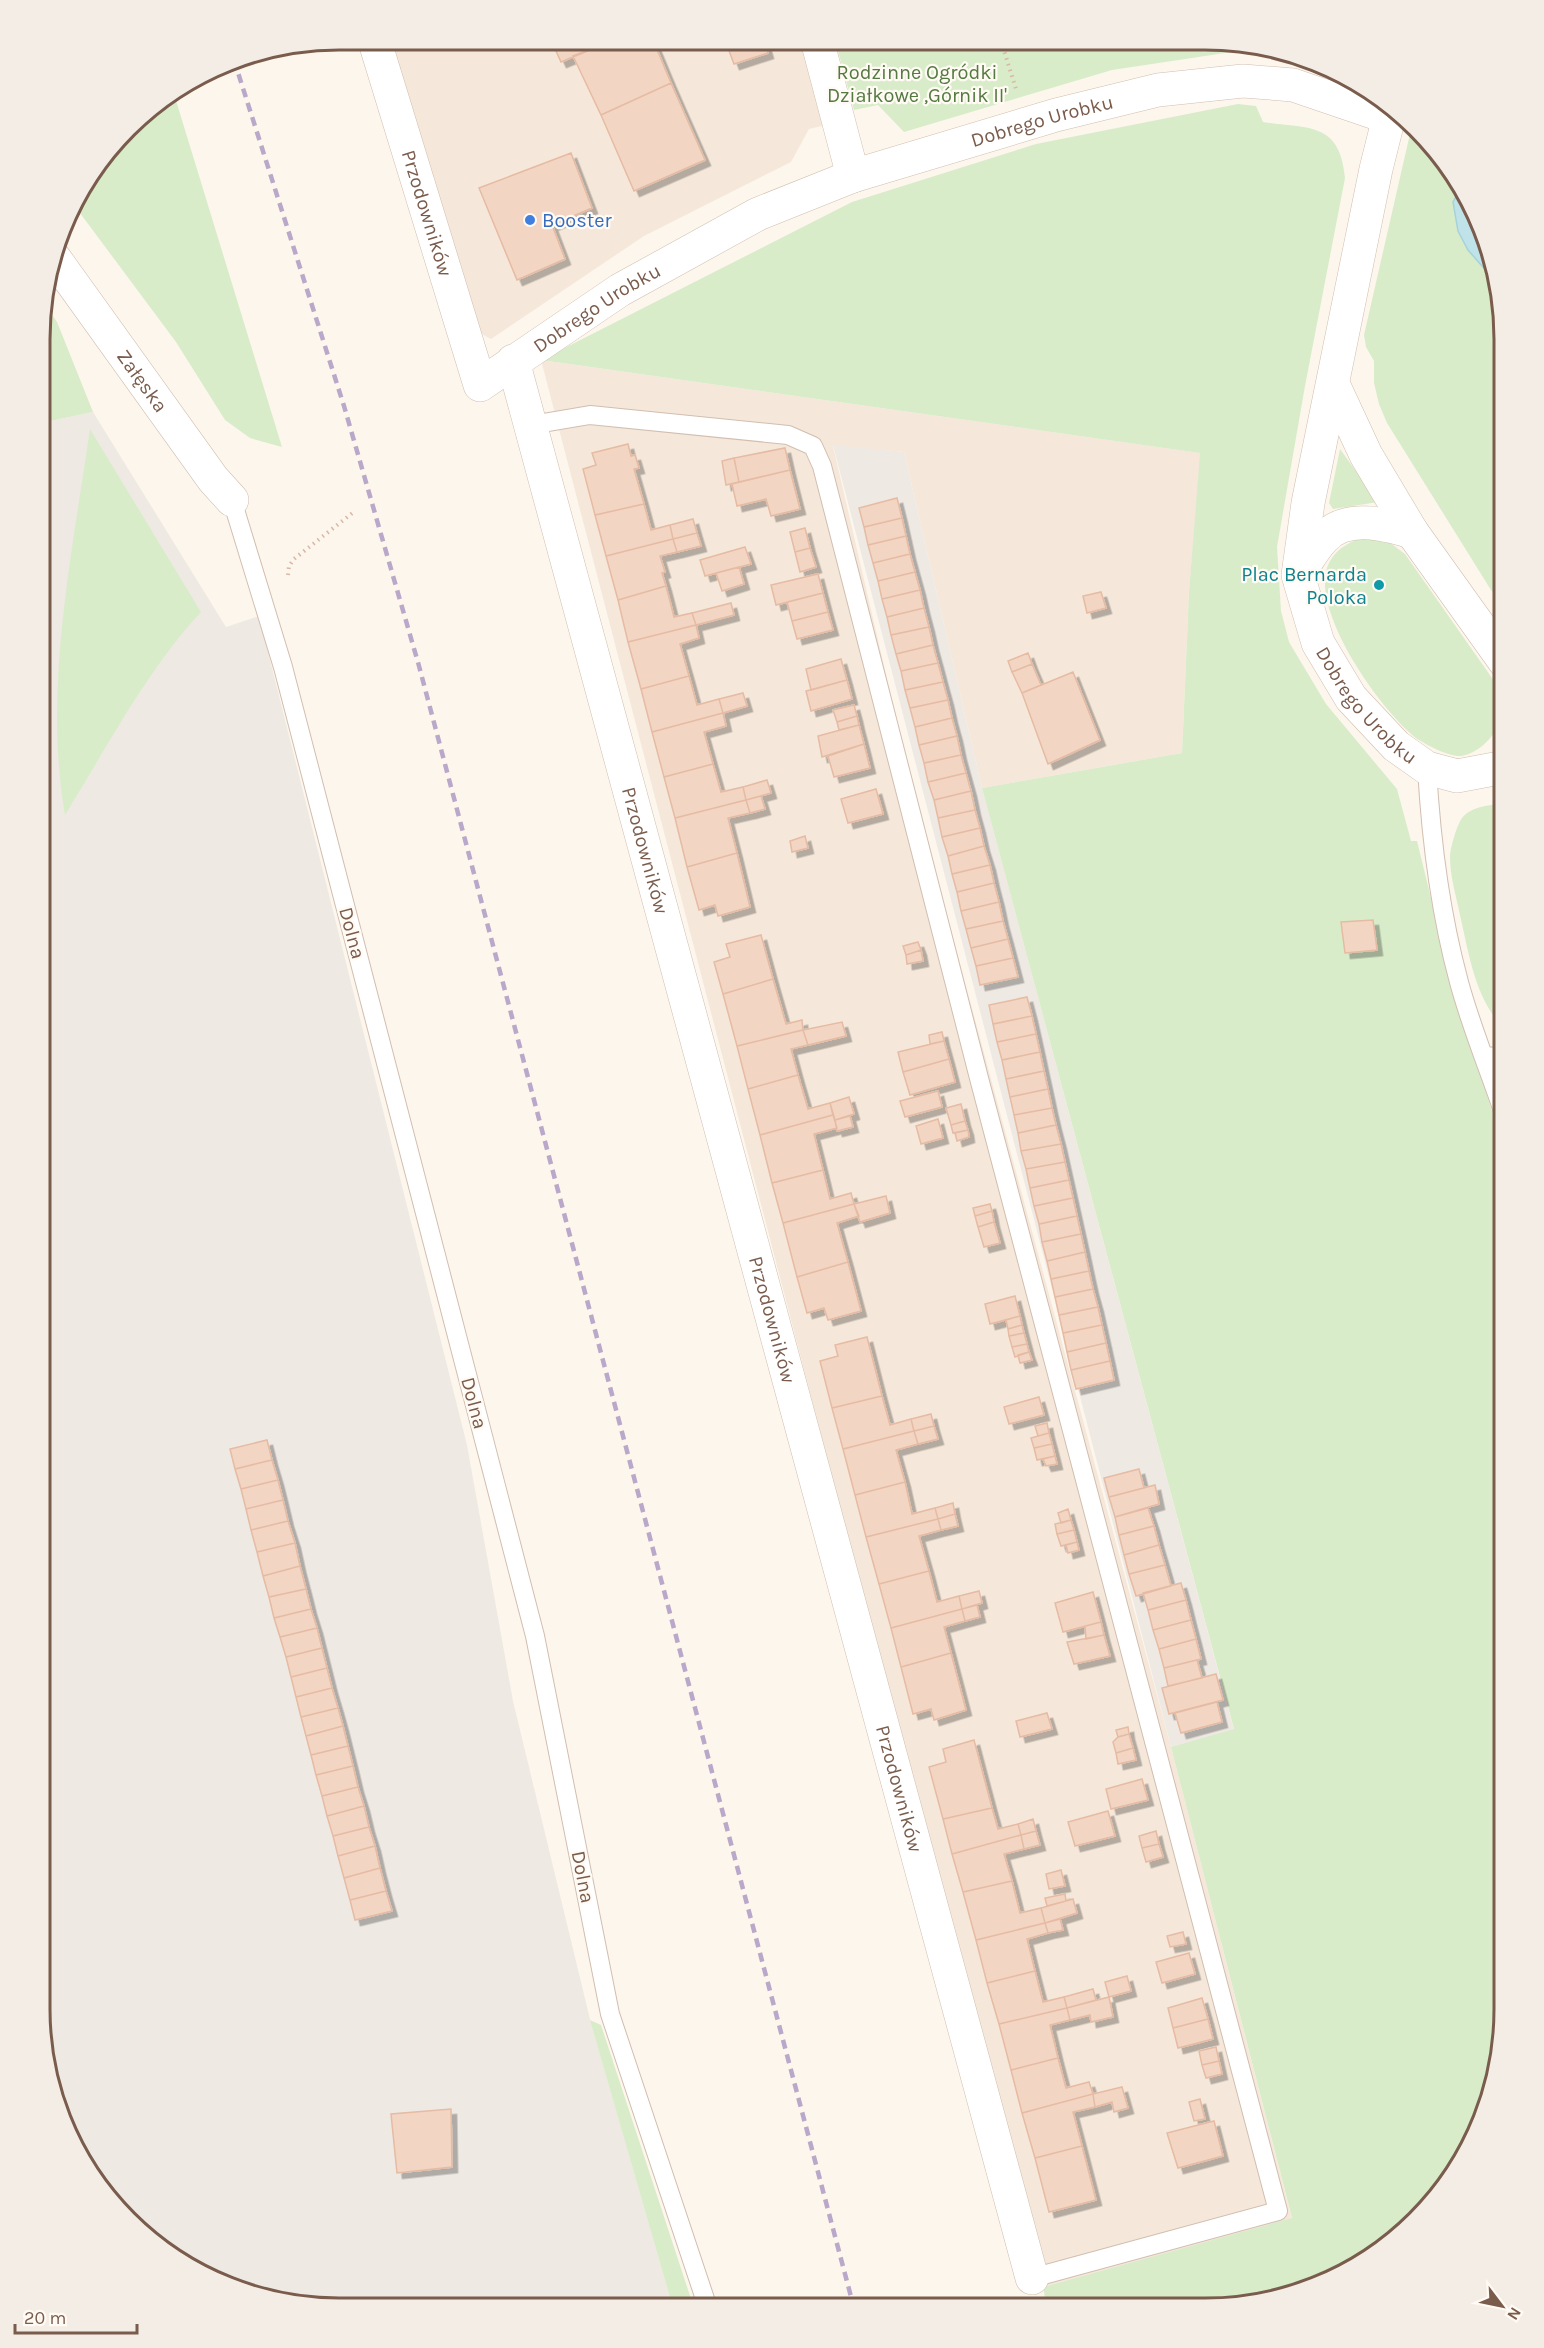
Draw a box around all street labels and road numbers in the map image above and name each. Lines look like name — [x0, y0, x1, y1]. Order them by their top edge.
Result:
street label: Dobrego Urobku — [968, 90, 1116, 151]
street label: Przodowników — [397, 147, 458, 279]
street label: Dobrego Urobku — [529, 258, 664, 357]
street label: Załęska — [112, 345, 173, 417]
street label: Dobrego Urobku — [1311, 642, 1422, 769]
street label: Przodowników — [617, 784, 674, 917]
street label: Dolna — [334, 905, 370, 961]
street label: Przodowników — [744, 1253, 801, 1386]
street label: Dolna — [456, 1375, 492, 1431]
street label: Przodowników — [871, 1722, 928, 1855]
street label: Dolna — [567, 1849, 599, 1905]

